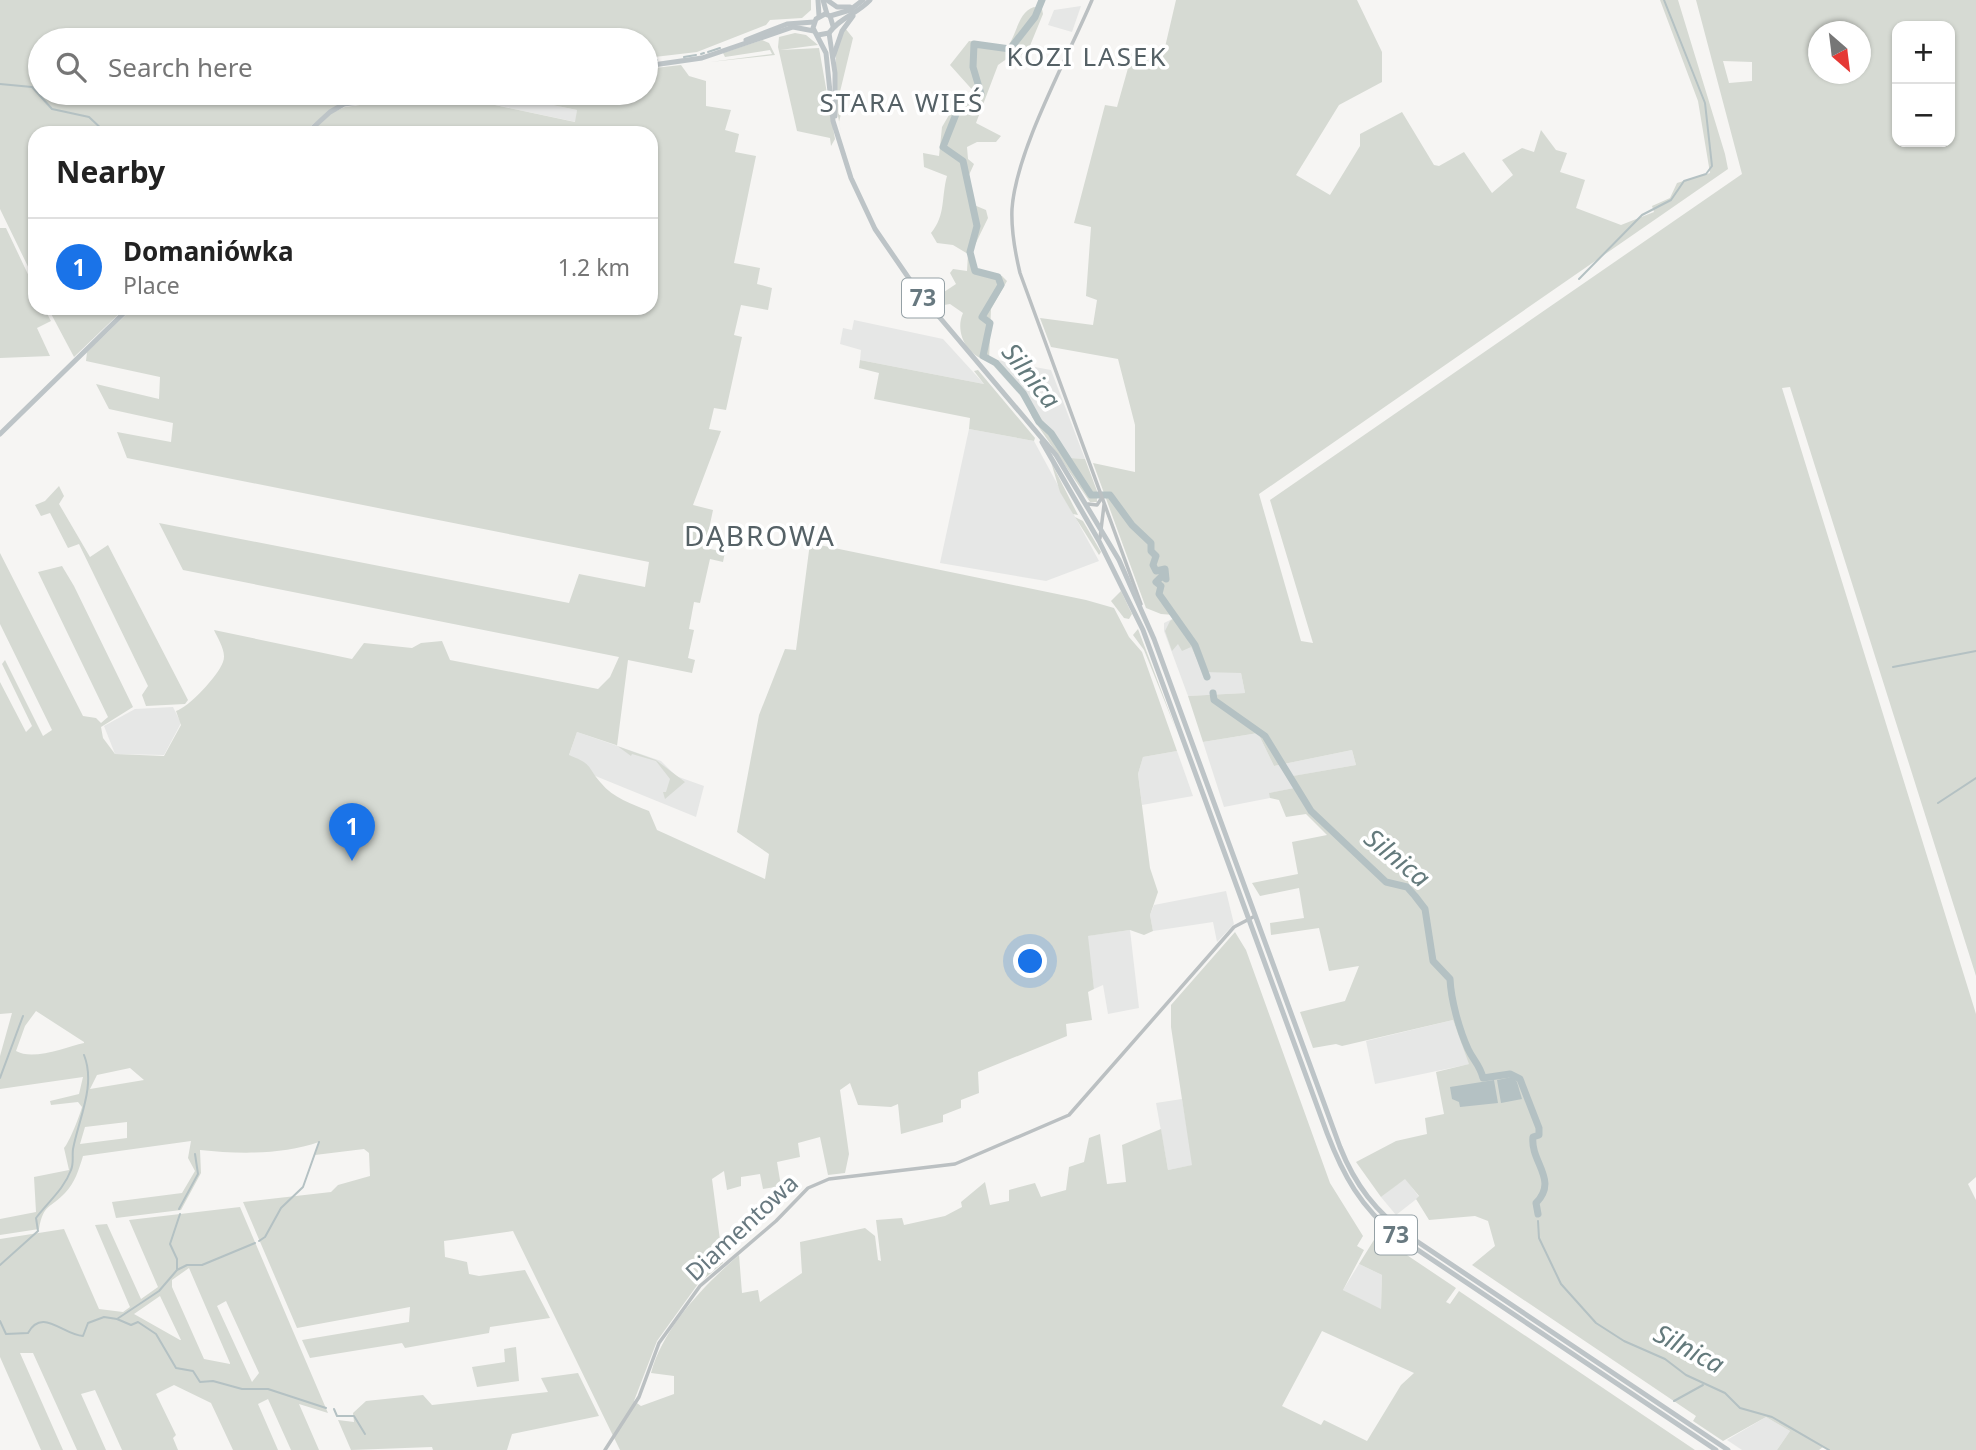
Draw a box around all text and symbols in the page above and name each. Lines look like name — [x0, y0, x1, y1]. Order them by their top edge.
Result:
north arrow — [1808, 21, 1871, 84]
map controls — [1892, 21, 1955, 147]
button: + — [1892, 21, 1955, 84]
search box — [28, 28, 658, 105]
district label: KOZI LASEK — [1006, 38, 1168, 74]
icon: search — [52, 48, 90, 86]
text: Search here — [108, 49, 253, 85]
district label: STARA WIEŚ — [820, 84, 984, 120]
button: − — [1892, 84, 1955, 147]
text: Nearby — [56, 151, 165, 192]
text: Domaniówka — [123, 233, 294, 269]
text: 1 — [72, 251, 86, 283]
text: 1.2 km — [558, 251, 630, 283]
text: Place — [123, 269, 180, 301]
road number: 73 — [902, 278, 944, 318]
water label: Silnica — [994, 335, 1069, 416]
district label: DĄBROWA — [684, 516, 836, 554]
pin: 1 — [329, 803, 375, 861]
water label: Silnica — [1357, 820, 1438, 895]
your location — [1013, 944, 1047, 978]
street label: Diamentowa — [677, 1166, 805, 1288]
road number: 73 — [1375, 1216, 1417, 1254]
water label: Silnica — [1648, 1315, 1731, 1382]

